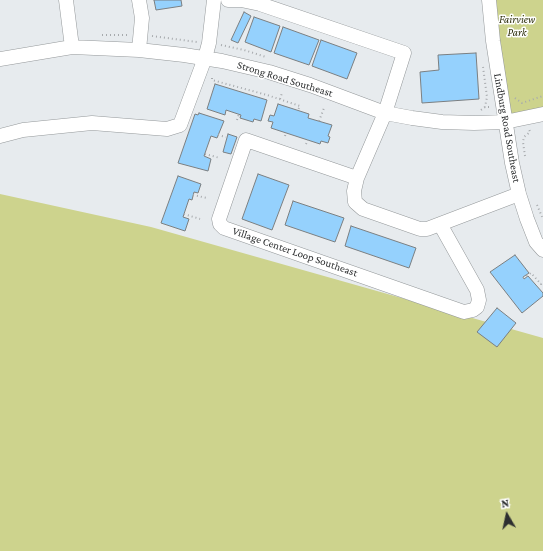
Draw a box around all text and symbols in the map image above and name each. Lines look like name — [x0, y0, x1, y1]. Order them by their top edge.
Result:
park label: Fairview Park — [499, 13, 535, 39]
street label: Strong Road Southeast — [236, 58, 334, 100]
street label: Lindburg Road Southeast — [491, 72, 523, 184]
street label: Village Center Loop Southeast — [231, 224, 359, 280]
north arrow — [487, 495, 527, 535]
text: N — [500, 497, 510, 510]

